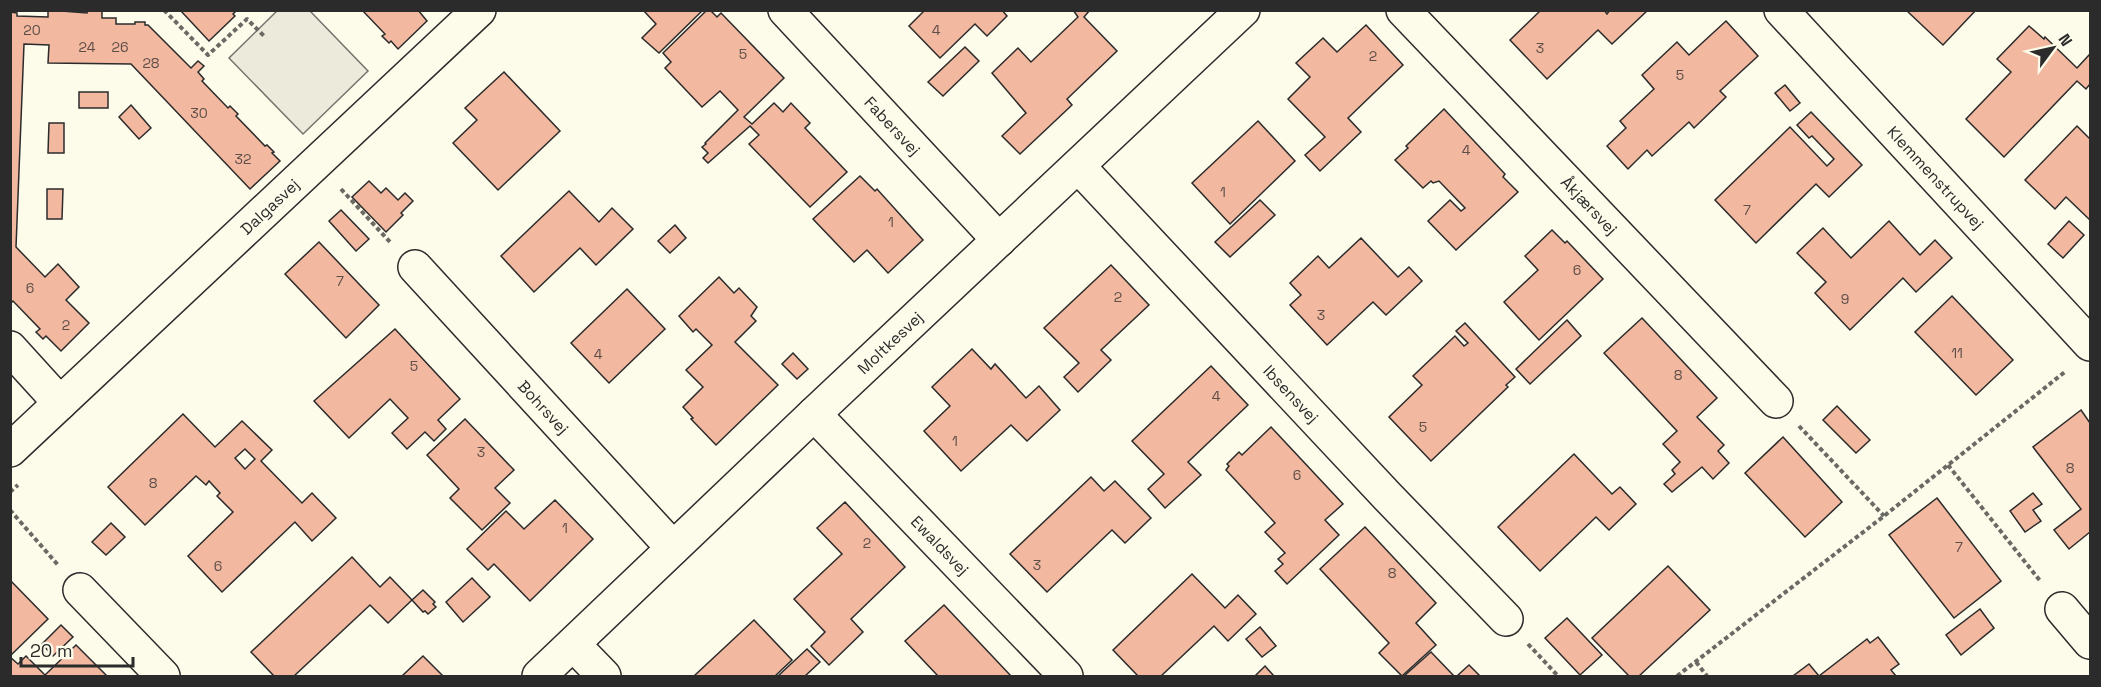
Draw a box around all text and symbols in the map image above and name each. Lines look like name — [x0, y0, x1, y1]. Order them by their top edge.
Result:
north arrow — [2023, 18, 2083, 78]
house number: 20 — [23, 21, 41, 39]
house number: 4 — [932, 21, 941, 39]
text: N — [2053, 30, 2077, 50]
house number: 24 — [79, 38, 96, 56]
house number: 26 — [111, 38, 129, 56]
house number: 3 — [1536, 39, 1544, 57]
house number: 5 — [739, 45, 747, 63]
house number: 2 — [1369, 47, 1377, 65]
house number: 28 — [142, 54, 160, 72]
house number: 5 — [1676, 66, 1684, 84]
street label: Fabersvej — [860, 92, 925, 160]
house number: 30 — [190, 104, 208, 122]
street label: Klemmenstrupvej — [1883, 122, 1988, 234]
house number: 4 — [1462, 141, 1471, 159]
house number: 32 — [235, 150, 251, 168]
street label: Åkjærsvej — [1556, 172, 1622, 239]
street label: Dalgasvej — [236, 174, 304, 239]
house number: 1 — [1220, 183, 1226, 201]
house number: 7 — [1743, 201, 1751, 219]
house number: 1 — [888, 213, 894, 231]
house number: 6 — [1573, 261, 1581, 279]
house number: 7 — [336, 272, 344, 290]
house number: 6 — [26, 279, 34, 297]
house number: 2 — [1114, 288, 1122, 306]
house number: 9 — [1841, 290, 1849, 308]
house number: 3 — [1317, 306, 1325, 324]
street label: Moltkesvej — [853, 307, 927, 379]
house number: 2 — [62, 316, 70, 334]
house number: 11 — [1951, 344, 1963, 362]
house number: 4 — [594, 345, 603, 363]
house number: 5 — [410, 357, 418, 375]
street label: Ibsensvej — [1259, 361, 1323, 427]
house number: 8 — [1674, 366, 1683, 384]
street label: Bohrsvej — [513, 376, 573, 439]
house number: 4 — [1212, 387, 1221, 405]
house number: 5 — [1419, 418, 1427, 436]
house number: 1 — [952, 432, 958, 450]
house number: 3 — [477, 443, 485, 461]
house number: 8 — [2066, 459, 2075, 477]
house number: 6 — [1293, 466, 1301, 484]
house number: 8 — [149, 474, 158, 492]
street label: Ewaldsvej — [906, 511, 973, 580]
house number: 1 — [562, 519, 568, 537]
house number: 2 — [863, 534, 871, 552]
house number: 7 — [1955, 538, 1963, 556]
house number: 3 — [1033, 556, 1041, 574]
house number: 6 — [214, 557, 222, 575]
house number: 8 — [1388, 564, 1397, 582]
scale bar — [21, 630, 134, 668]
text: 20 m — [30, 639, 73, 662]

